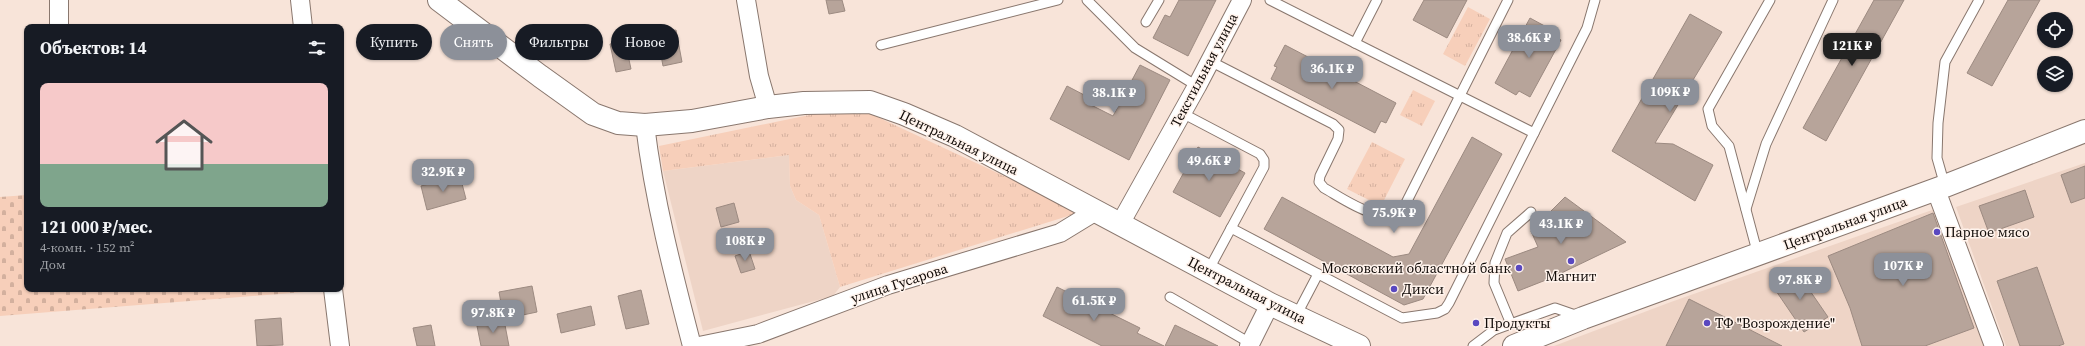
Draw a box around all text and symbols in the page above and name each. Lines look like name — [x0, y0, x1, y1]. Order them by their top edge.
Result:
street label: Текстильная улица — [1165, 9, 1243, 131]
map controls — [2037, 12, 2073, 92]
button: locate — [2037, 12, 2073, 48]
chip: Купить — [356, 24, 432, 60]
chip: Снять — [440, 24, 507, 60]
chip: Фильтры — [515, 24, 603, 60]
chip: Новое — [611, 24, 679, 60]
pin: 38.6K ₽ — [1492, 25, 1566, 59]
text: 38.6K ₽ — [1507, 29, 1551, 46]
pin: 121K ₽ — [1819, 33, 1885, 67]
text: Объектов: 14 — [40, 36, 147, 60]
icon: filters — [306, 37, 328, 59]
text: 121K ₽ — [1832, 37, 1872, 54]
pin: 36.1K ₽ — [1295, 56, 1369, 90]
button: layers — [2037, 56, 2073, 92]
text: 36.1K ₽ — [1310, 60, 1354, 77]
pin: 109K ₽ — [1637, 79, 1703, 113]
pin: 38.1K ₽ — [1077, 80, 1151, 114]
text: 109K ₽ — [1650, 83, 1690, 100]
text: 38.1K ₽ — [1092, 84, 1136, 101]
street label: Центральная улица — [896, 104, 1023, 180]
icon: home — [148, 109, 220, 181]
pin: 49.6K ₽ — [1172, 148, 1246, 182]
text: 49.6K ₽ — [1187, 152, 1231, 169]
pin: 32.9K ₽ — [406, 159, 480, 193]
text: 32.9K ₽ — [421, 163, 465, 180]
street label: Центральная улица — [1780, 191, 1911, 255]
pin: 75.9K ₽ — [1357, 200, 1431, 234]
text: 75.9K ₽ — [1372, 204, 1416, 221]
pin: 43.1K ₽ — [1524, 211, 1598, 245]
text: 121 000 ₽/мес. — [40, 215, 153, 239]
text: 43.1K ₽ — [1539, 215, 1583, 232]
place label: Парное мясо — [1945, 222, 2030, 242]
marker: Парное мясо — [1932, 227, 1942, 237]
pin: 108K ₽ — [712, 228, 778, 262]
text: 108K ₽ — [725, 232, 765, 249]
text: 4-комн. · 152 m² — [40, 239, 135, 256]
street label: Центральная улица — [1184, 251, 1310, 329]
pin: 107K ₽ — [1870, 253, 1936, 287]
text: Дом — [40, 256, 66, 273]
marker: Магнит — [1566, 256, 1576, 266]
text: 107K ₽ — [1883, 257, 1923, 274]
street label: улица Гусарова — [848, 258, 951, 308]
place label: Московский областной банк — [1321, 258, 1511, 278]
marker: Московский областной банк — [1514, 263, 1524, 273]
place label: Магнит — [1546, 266, 1597, 286]
pin: 97.8K ₽ — [1763, 267, 1837, 301]
text: 97.8K ₽ — [1778, 271, 1822, 288]
place label: Дикси — [1402, 279, 1444, 299]
marker: Дикси — [1389, 284, 1399, 294]
pin: 61.5K ₽ — [1057, 288, 1131, 322]
text: 61.5K ₽ — [1072, 292, 1116, 309]
pin: 97.8K ₽ — [456, 300, 530, 334]
text: 97.8K ₽ — [471, 304, 515, 321]
place label: Продукты — [1484, 313, 1551, 333]
place label: ТФ "Возрождение" — [1715, 313, 1835, 333]
marker: Продукты — [1471, 318, 1481, 328]
marker: ТФ "Возрождение" — [1702, 318, 1712, 328]

